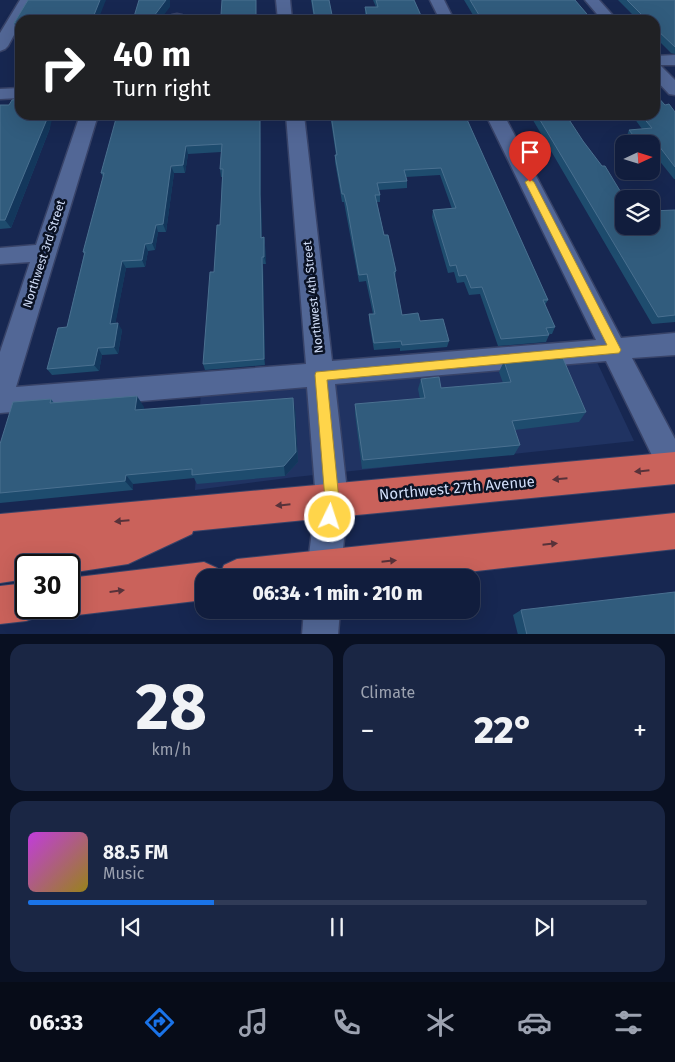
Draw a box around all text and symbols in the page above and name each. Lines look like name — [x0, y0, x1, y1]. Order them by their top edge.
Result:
text: 40 m — [113, 33, 191, 75]
icon: right — [30, 35, 95, 100]
text: Turn right — [113, 75, 210, 102]
pin — [509, 131, 551, 182]
north arrow — [615, 135, 660, 180]
map controls — [615, 135, 660, 235]
icon: arrive — [516, 138, 544, 166]
button: layers — [615, 190, 660, 235]
street label: Northwest 3rd Street — [20, 198, 68, 310]
street label: Northwest 4th Street — [300, 239, 326, 354]
one-way arrow — [634, 467, 650, 475]
street label: Northwest 27th Avenue — [378, 472, 536, 504]
one-way arrow — [552, 475, 568, 483]
position arrow — [303, 490, 355, 542]
one-way arrow — [275, 501, 291, 509]
one-way arrow — [113, 517, 129, 525]
one-way arrow — [543, 540, 559, 548]
speed limit sign: 30 — [15, 554, 80, 619]
one-way arrow — [381, 557, 397, 565]
text: 06:34 · 1 min · 210 m — [252, 582, 423, 605]
one-way arrow — [109, 587, 125, 595]
text: 28 — [136, 668, 207, 746]
text: Climate — [361, 683, 415, 702]
text: 22° — [474, 707, 534, 753]
text: − — [361, 714, 375, 747]
text: + — [633, 714, 647, 747]
text: km/h — [151, 740, 191, 759]
text: 88.5 FM — [103, 841, 168, 864]
text: Music — [103, 864, 144, 883]
icon: previous — [117, 913, 145, 941]
icon: pause — [323, 913, 351, 941]
icon: next — [530, 913, 558, 941]
icon: directions — [142, 1005, 177, 1040]
icon: music — [236, 1005, 271, 1040]
icon: phone — [329, 1005, 364, 1040]
icon: climate — [423, 1005, 458, 1040]
icon: car — [517, 1005, 552, 1040]
icon: filters — [611, 1005, 646, 1040]
text: 06:33 — [29, 1009, 83, 1036]

